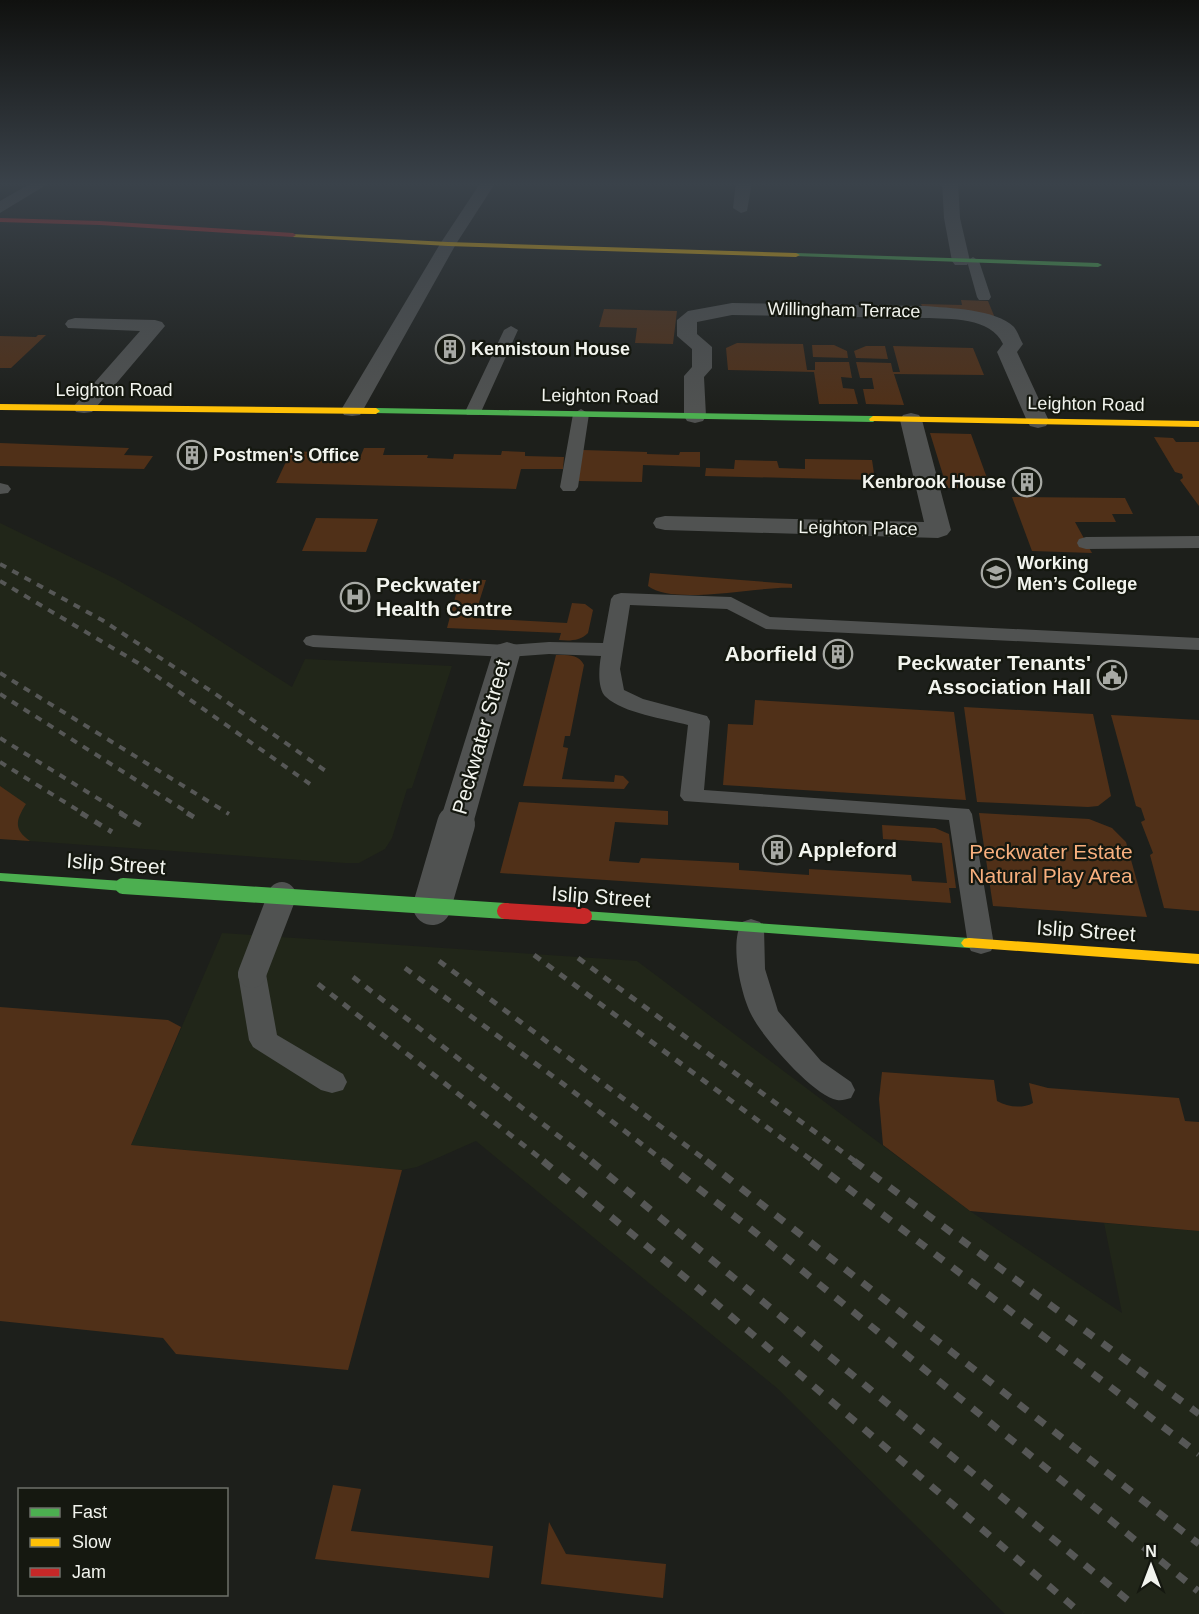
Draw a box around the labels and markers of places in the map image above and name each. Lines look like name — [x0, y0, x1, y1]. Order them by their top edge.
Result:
building icon: Kennistoun House — [434, 333, 466, 365]
place label: Kennistoun House — [471, 339, 630, 359]
building icon: Postmen's Office — [176, 439, 208, 471]
place label: Postmen's Office — [213, 445, 359, 465]
building icon: Kenbrook House — [1011, 466, 1043, 498]
place label: Kenbrook House — [862, 472, 1006, 492]
place label: Working Men’s College — [1017, 553, 1137, 594]
school or university icon: Working Men’s College — [980, 557, 1012, 589]
place label: Peckwater Health Centre — [376, 573, 513, 620]
hospital icon: Peckwater Health Centre — [339, 581, 371, 613]
building icon: Aborfield — [822, 638, 854, 670]
place label: Aborfield — [725, 642, 817, 665]
place label: Peckwater Tenants' Association Hall — [897, 651, 1091, 698]
public building icon: Peckwater Tenants' Association Hall — [1096, 659, 1128, 691]
building icon: Appleford — [761, 834, 793, 866]
place label: Appleford — [798, 838, 897, 861]

